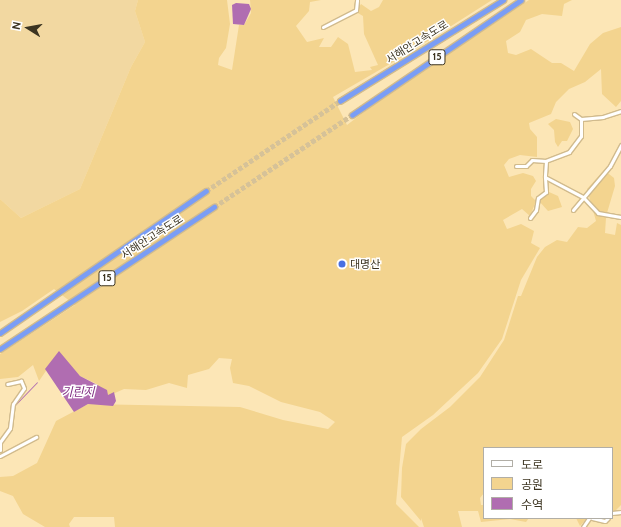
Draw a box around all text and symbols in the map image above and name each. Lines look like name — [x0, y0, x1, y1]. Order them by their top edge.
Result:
north arrow — [8, 8, 48, 48]
street label: 서해안고속도로 — [383, 18, 451, 66]
text: N — [9, 21, 24, 31]
road number: 15 — [428, 49, 446, 65]
street label: 서해안고속도로 — [119, 212, 185, 262]
place label: 대명산 — [350, 257, 380, 271]
marker: 대명산 — [337, 259, 347, 269]
road number: 15 — [98, 270, 116, 286]
water label: 기린지 — [61, 385, 95, 399]
legend — [483, 447, 613, 519]
text: 도로 — [521, 457, 543, 472]
text: 공원 — [521, 477, 543, 492]
text: 수역 — [521, 497, 543, 512]

